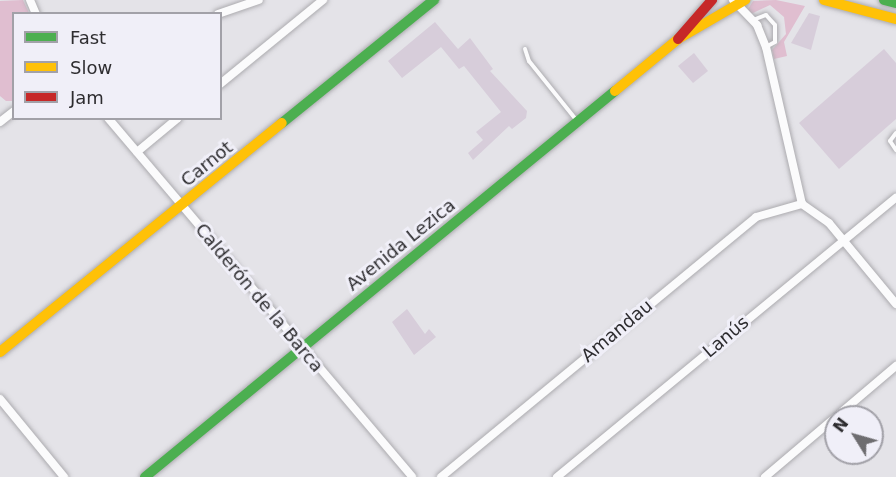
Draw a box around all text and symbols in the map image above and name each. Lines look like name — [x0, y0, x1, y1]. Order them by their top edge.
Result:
legend — [12, 12, 222, 120]
text: Fast — [70, 27, 106, 48]
text: Slow — [70, 57, 112, 78]
text: Jam — [70, 87, 104, 108]
street label: Carnot — [177, 137, 237, 191]
street label: Avenida Lezica — [342, 195, 460, 295]
street label: Calderón de la Barca — [190, 219, 328, 377]
street label: Amandau — [577, 295, 657, 367]
street label: Lanús — [699, 312, 753, 362]
north arrow — [824, 405, 884, 465]
text: N — [829, 414, 852, 436]

